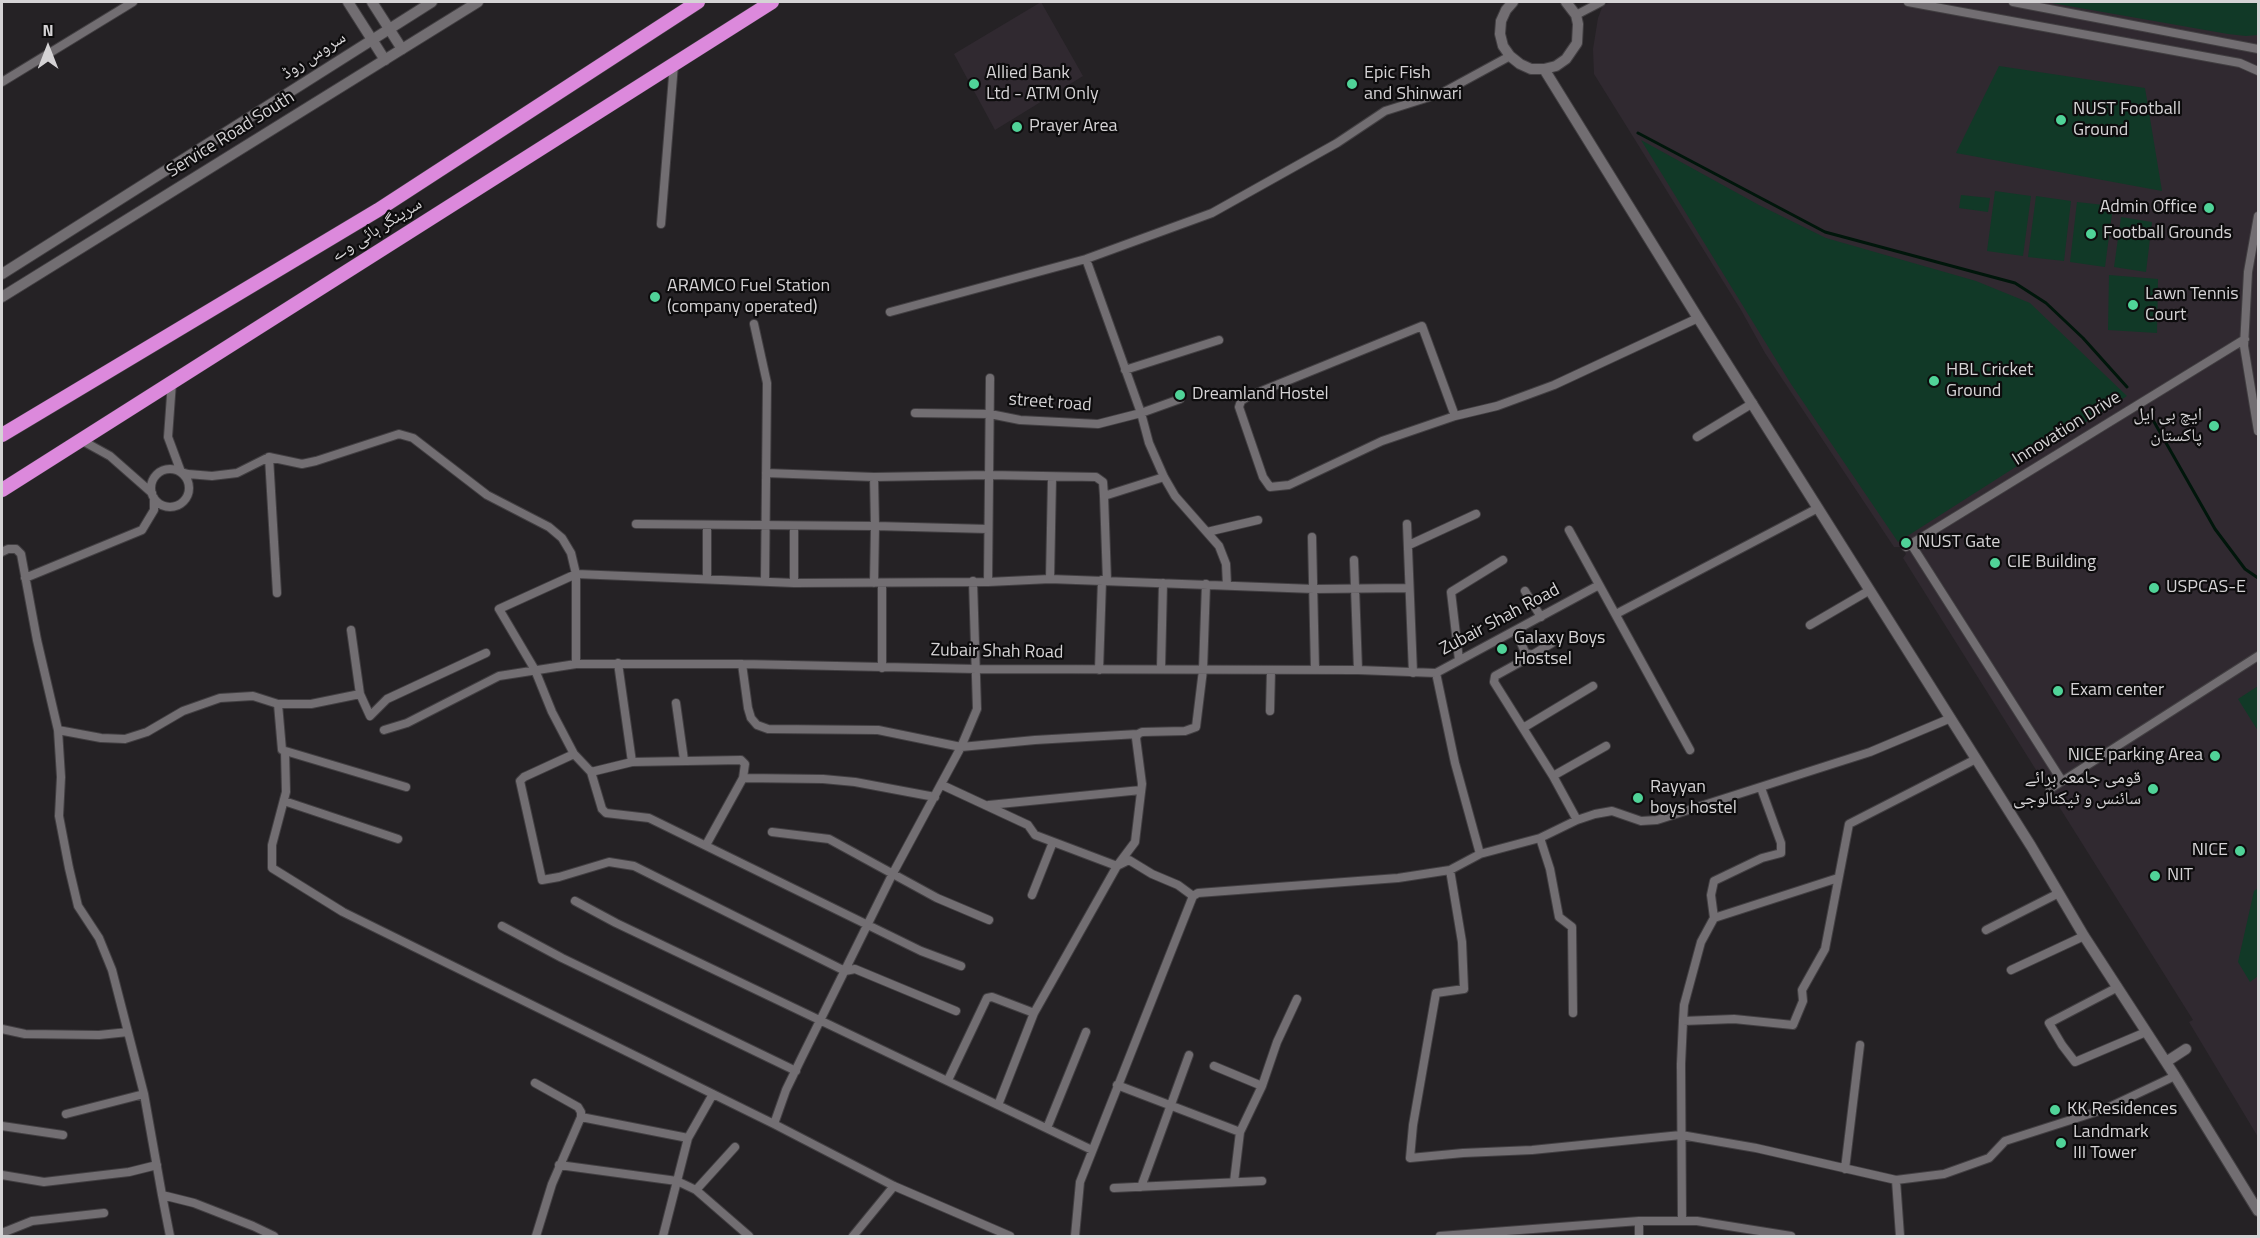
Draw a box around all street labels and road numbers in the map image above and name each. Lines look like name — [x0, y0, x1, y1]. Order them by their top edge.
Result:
street label: سروس روڈ — [278, 27, 350, 85]
street label: Service Road South — [163, 87, 299, 183]
street label: سرینگر ہائی وے — [328, 194, 426, 266]
street label: Innovation Drive — [2009, 387, 2125, 471]
street label: street road — [1008, 389, 1092, 417]
street label: Zubair Shah Road — [1436, 579, 1564, 661]
street label: Zubair Shah Road — [930, 640, 1064, 664]

